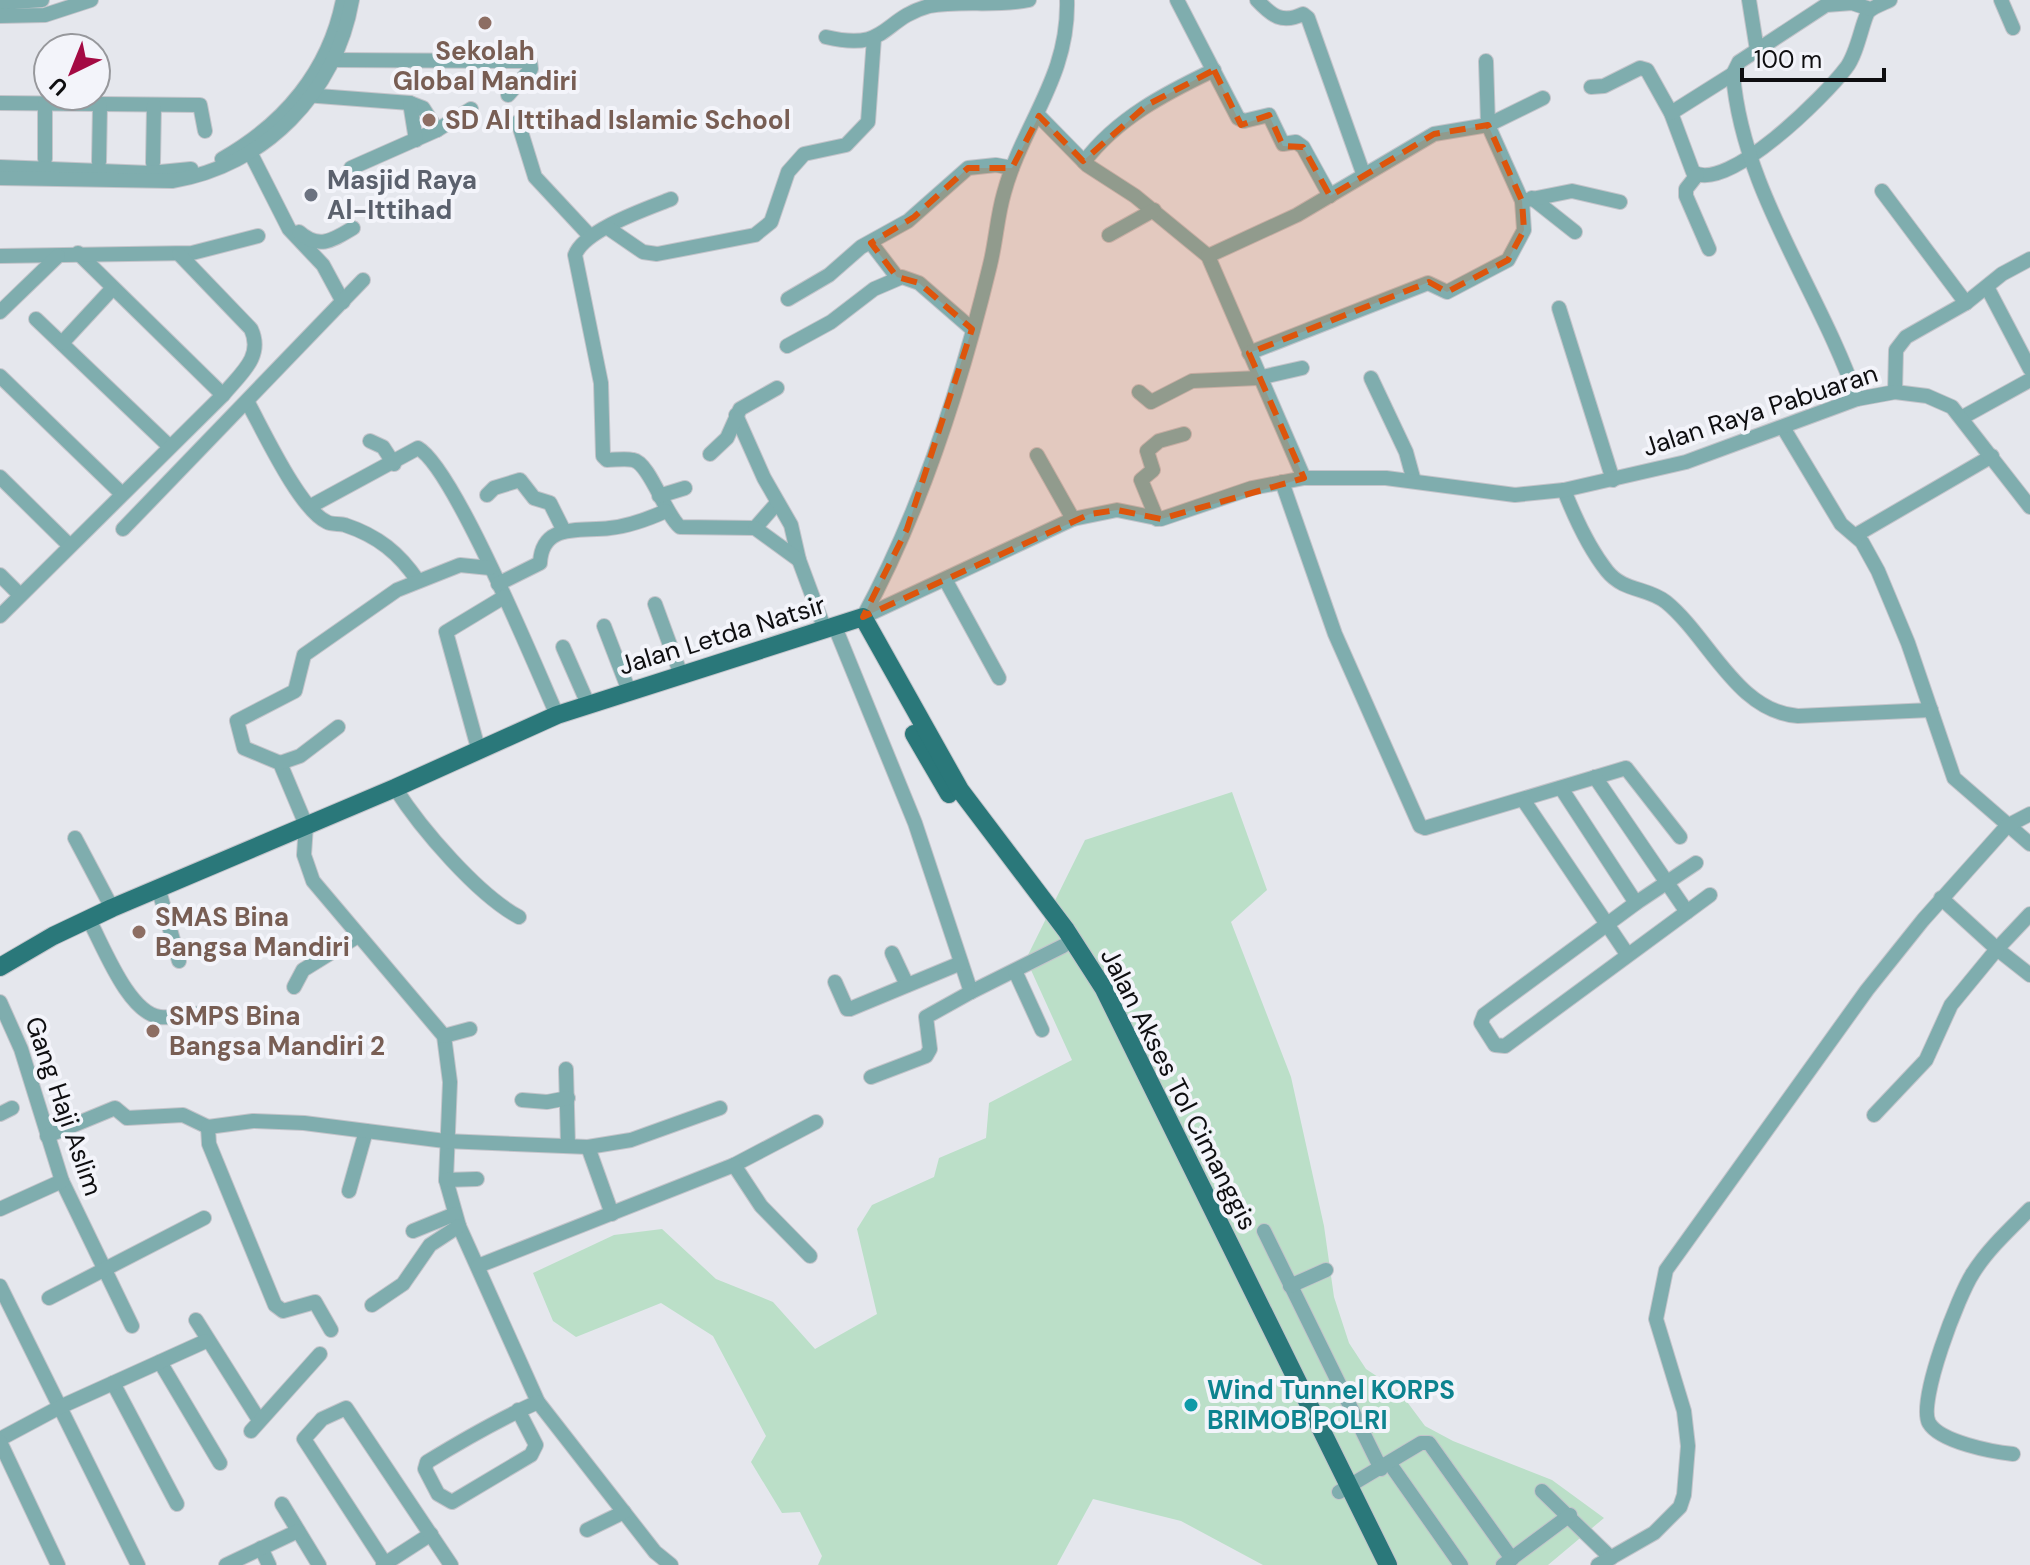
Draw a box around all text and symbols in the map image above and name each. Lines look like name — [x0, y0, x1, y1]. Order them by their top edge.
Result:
marker: Sekolah Global Mandiri — [476, 14, 494, 32]
north arrow — [32, 32, 112, 112]
scale bar — [1742, 32, 1884, 82]
place label: Sekolah Global Mandiri — [393, 34, 577, 98]
text: 100 m — [1754, 44, 1822, 75]
text: U — [43, 71, 74, 102]
place label: SD Al Ittihad Islamic School — [445, 103, 791, 137]
marker: SD Al Ittihad Islamic School — [420, 111, 438, 129]
place label: Masjid Raya Al-Ittihad — [327, 163, 477, 227]
marker: Masjid Raya Al-Ittihad — [302, 186, 320, 204]
street label: Jalan Raya Pabuaran — [1638, 356, 1882, 464]
street label: Jalan Letda Natsir — [614, 587, 830, 683]
place label: SMAS Bina Bangsa Mandiri — [155, 900, 350, 964]
marker: SMAS Bina Bangsa Mandiri — [130, 923, 148, 941]
street label: Jalan Akses Tol Cimanggis — [1093, 942, 1265, 1236]
place label: SMPS Bina Bangsa Mandiri 2 — [169, 999, 385, 1063]
street label: Gang Haji Aslim — [17, 1012, 111, 1200]
marker: SMPS Bina Bangsa Mandiri 2 — [144, 1022, 162, 1040]
place label: Wind Tunnel KORPS BRIMOB POLRI — [1207, 1373, 1455, 1437]
marker: Wind Tunnel KORPS BRIMOB POLRI — [1182, 1396, 1200, 1414]

